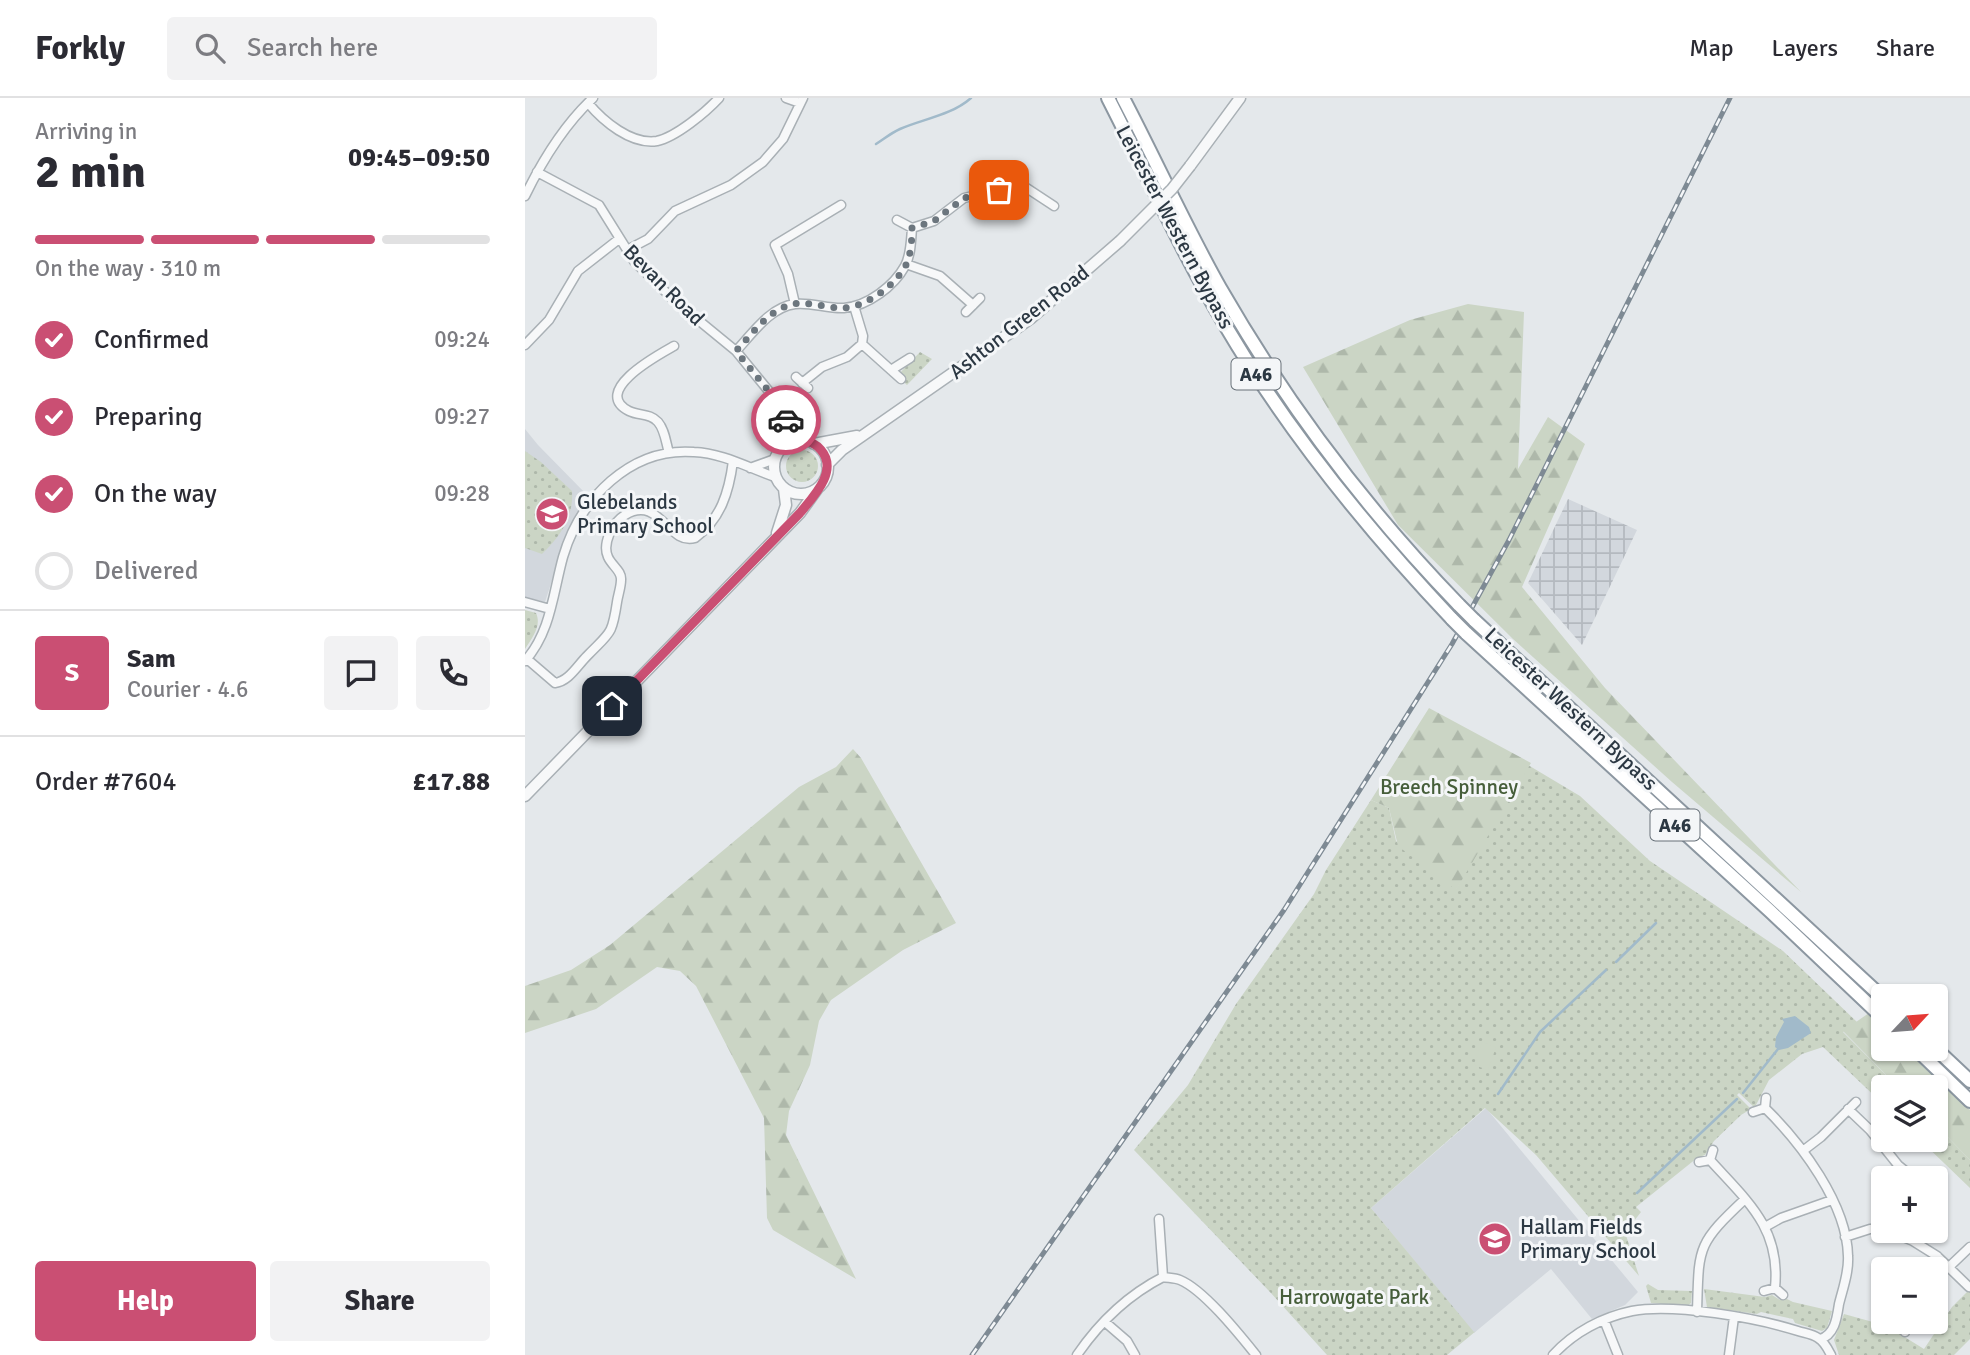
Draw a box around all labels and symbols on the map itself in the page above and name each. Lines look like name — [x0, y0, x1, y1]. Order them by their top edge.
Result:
street label: Leicester Western Bypass — [1110, 121, 1240, 333]
pin — [969, 160, 1029, 220]
street label: Bevan Road — [618, 239, 710, 331]
street label: Ashton Green Road — [944, 259, 1094, 385]
road number: A46 — [1231, 358, 1281, 390]
courier — [751, 385, 821, 455]
place label: Glebelands Primary School — [577, 489, 713, 539]
school or university icon: Glebelands Primary School — [533, 495, 571, 533]
street label: Leicester Western Bypass — [1479, 622, 1663, 796]
pin — [582, 676, 642, 736]
park label: Breech Spinney — [1380, 774, 1518, 800]
road number: A46 — [1651, 810, 1699, 840]
north arrow — [1871, 984, 1948, 1060]
place label: Hallam Fields Primary School — [1520, 1214, 1656, 1264]
school or university icon: Hallam Fields Primary School — [1476, 1220, 1514, 1258]
park label: Harrowgate Park — [1279, 1284, 1429, 1310]

